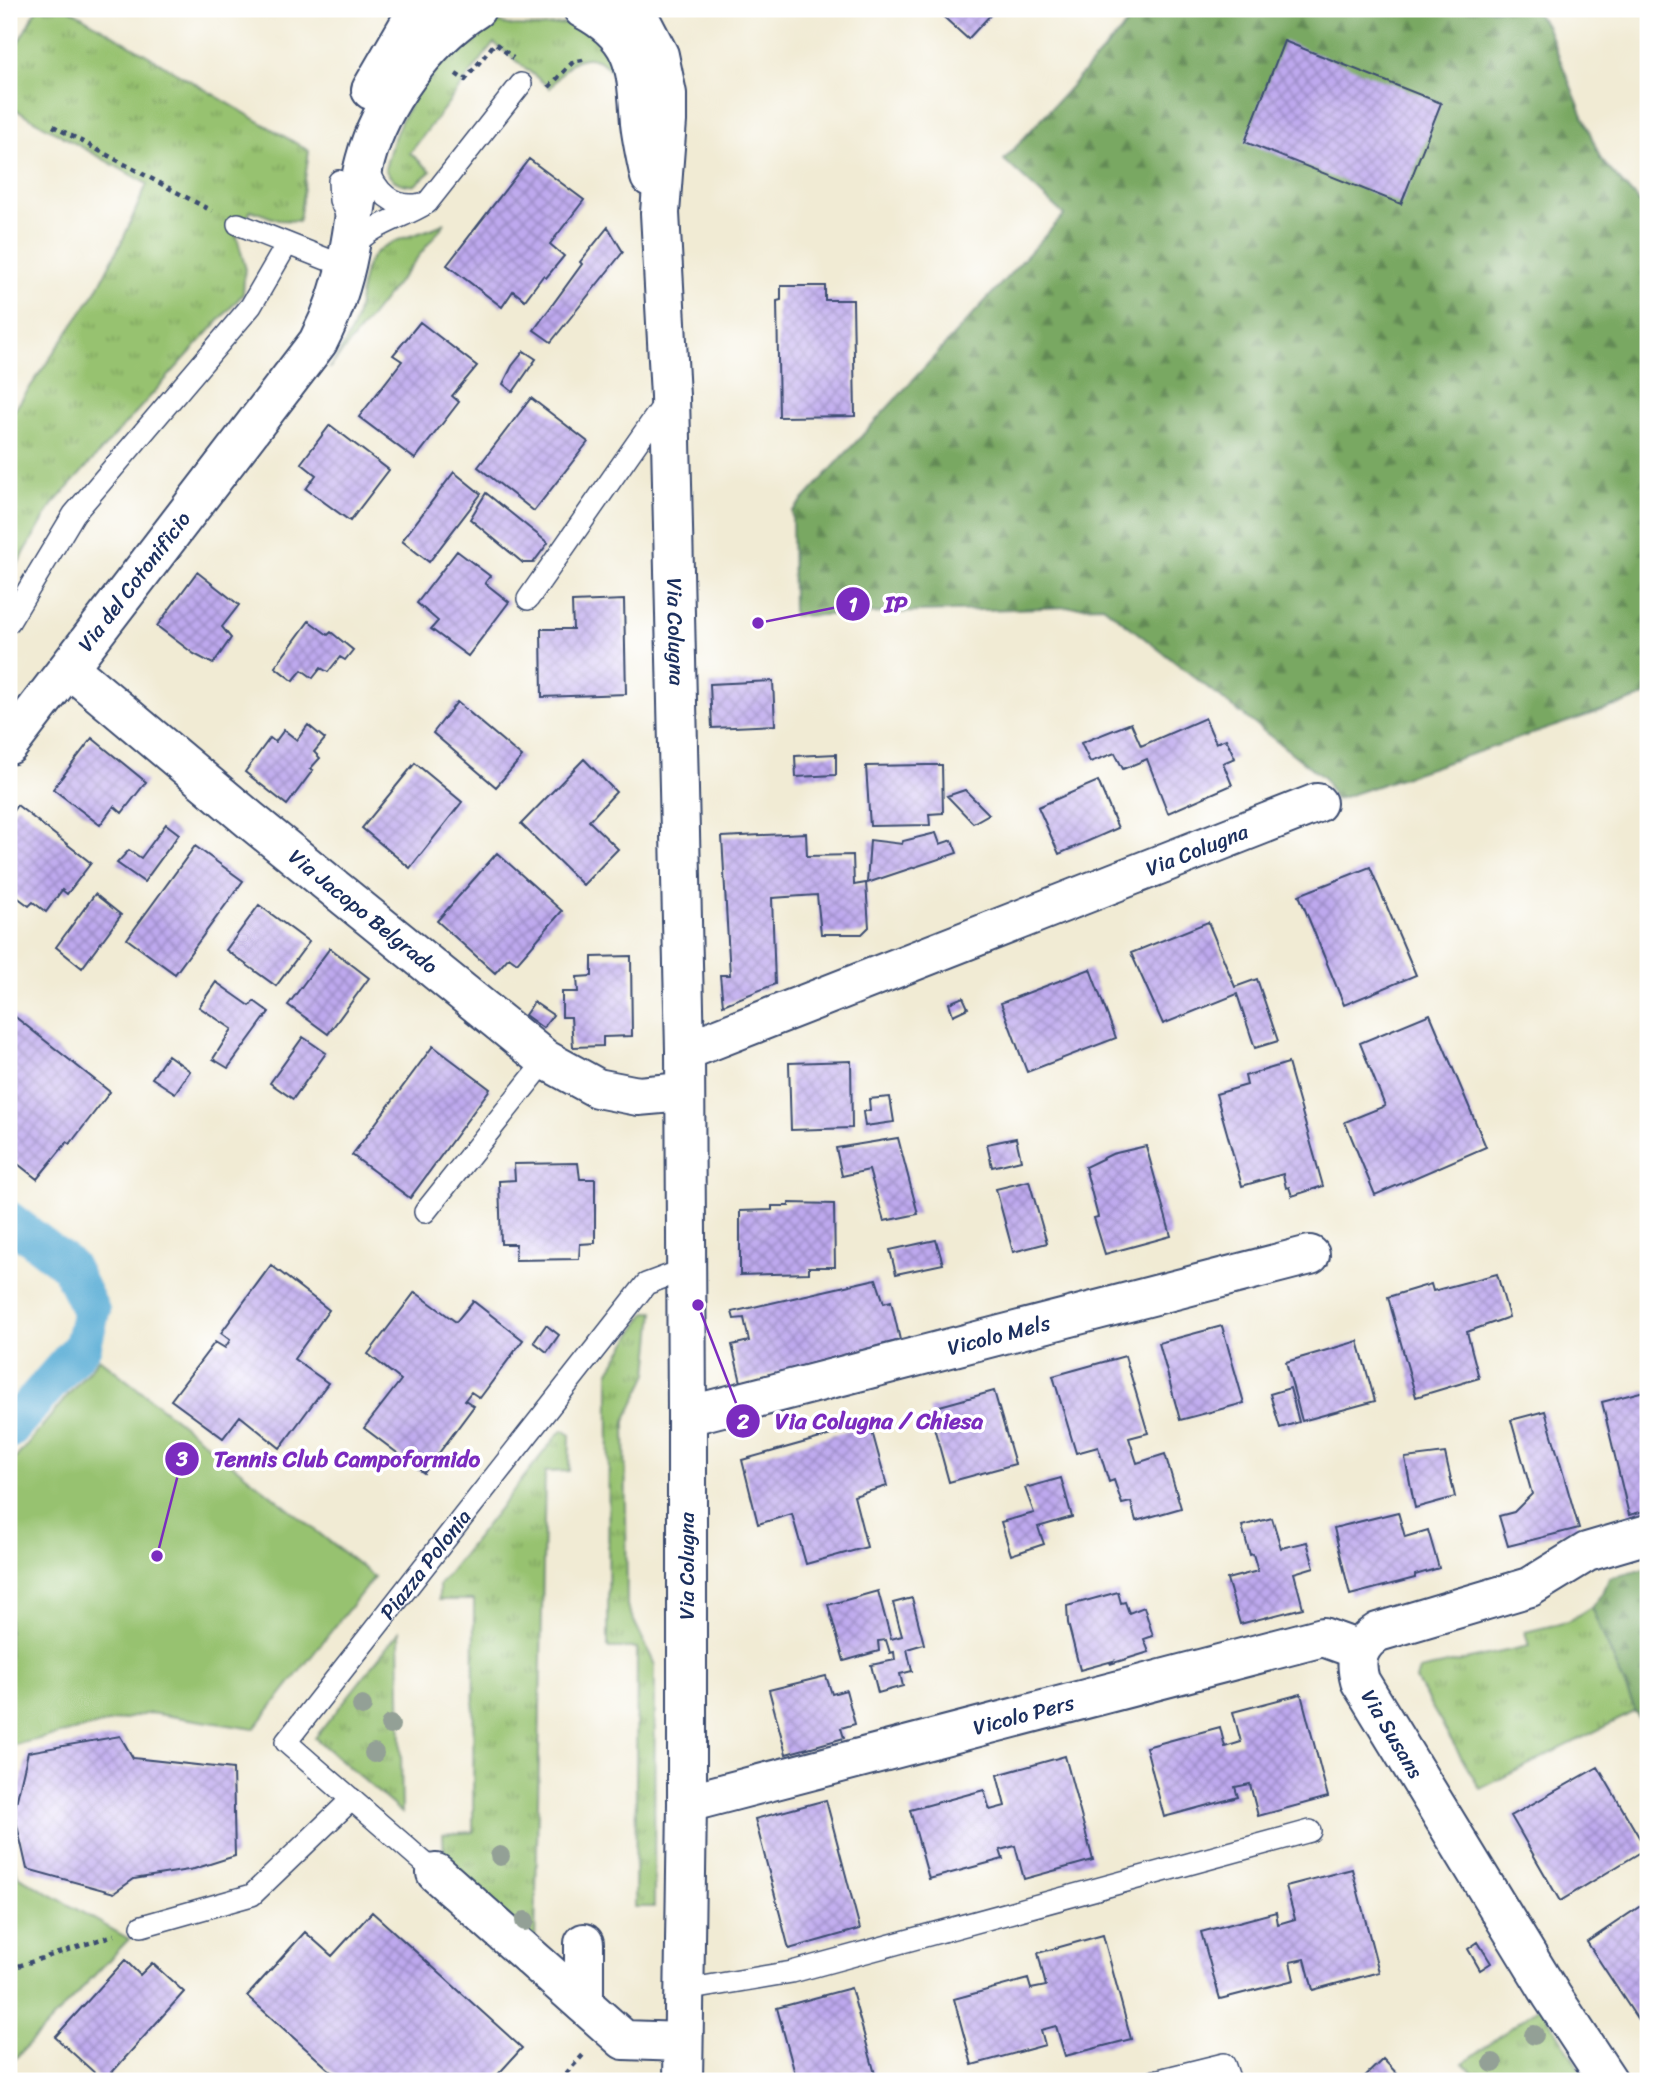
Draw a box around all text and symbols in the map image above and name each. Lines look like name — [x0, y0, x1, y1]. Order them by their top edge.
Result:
street label: Via del Cotonificio — [68, 502, 201, 660]
street label: Via Colugna — [655, 577, 696, 686]
callout: IP — [836, 582, 922, 626]
text: IP — [883, 584, 909, 625]
text: 1 — [848, 586, 858, 624]
street label: Via Colugna — [1140, 813, 1254, 887]
street label: Via Jacopo Belgrado — [280, 839, 447, 985]
street label: Vicolo Mels — [943, 1304, 1055, 1367]
callout: Via Colugna / Chiesa — [726, 1399, 997, 1443]
text: Via Colugna / Chiesa — [775, 1401, 983, 1442]
text: 2 — [736, 1403, 749, 1441]
callout: Tennis Club Campoformido — [165, 1437, 494, 1481]
text: Tennis Club Campoformido — [214, 1439, 481, 1480]
text: 3 — [175, 1440, 188, 1478]
street label: Piazza Polonia — [370, 1500, 482, 1628]
street label: Via Colugna — [668, 1512, 706, 1620]
street label: Via Susans — [1350, 1682, 1434, 1786]
street label: Vicolo Pers — [969, 1684, 1079, 1747]

